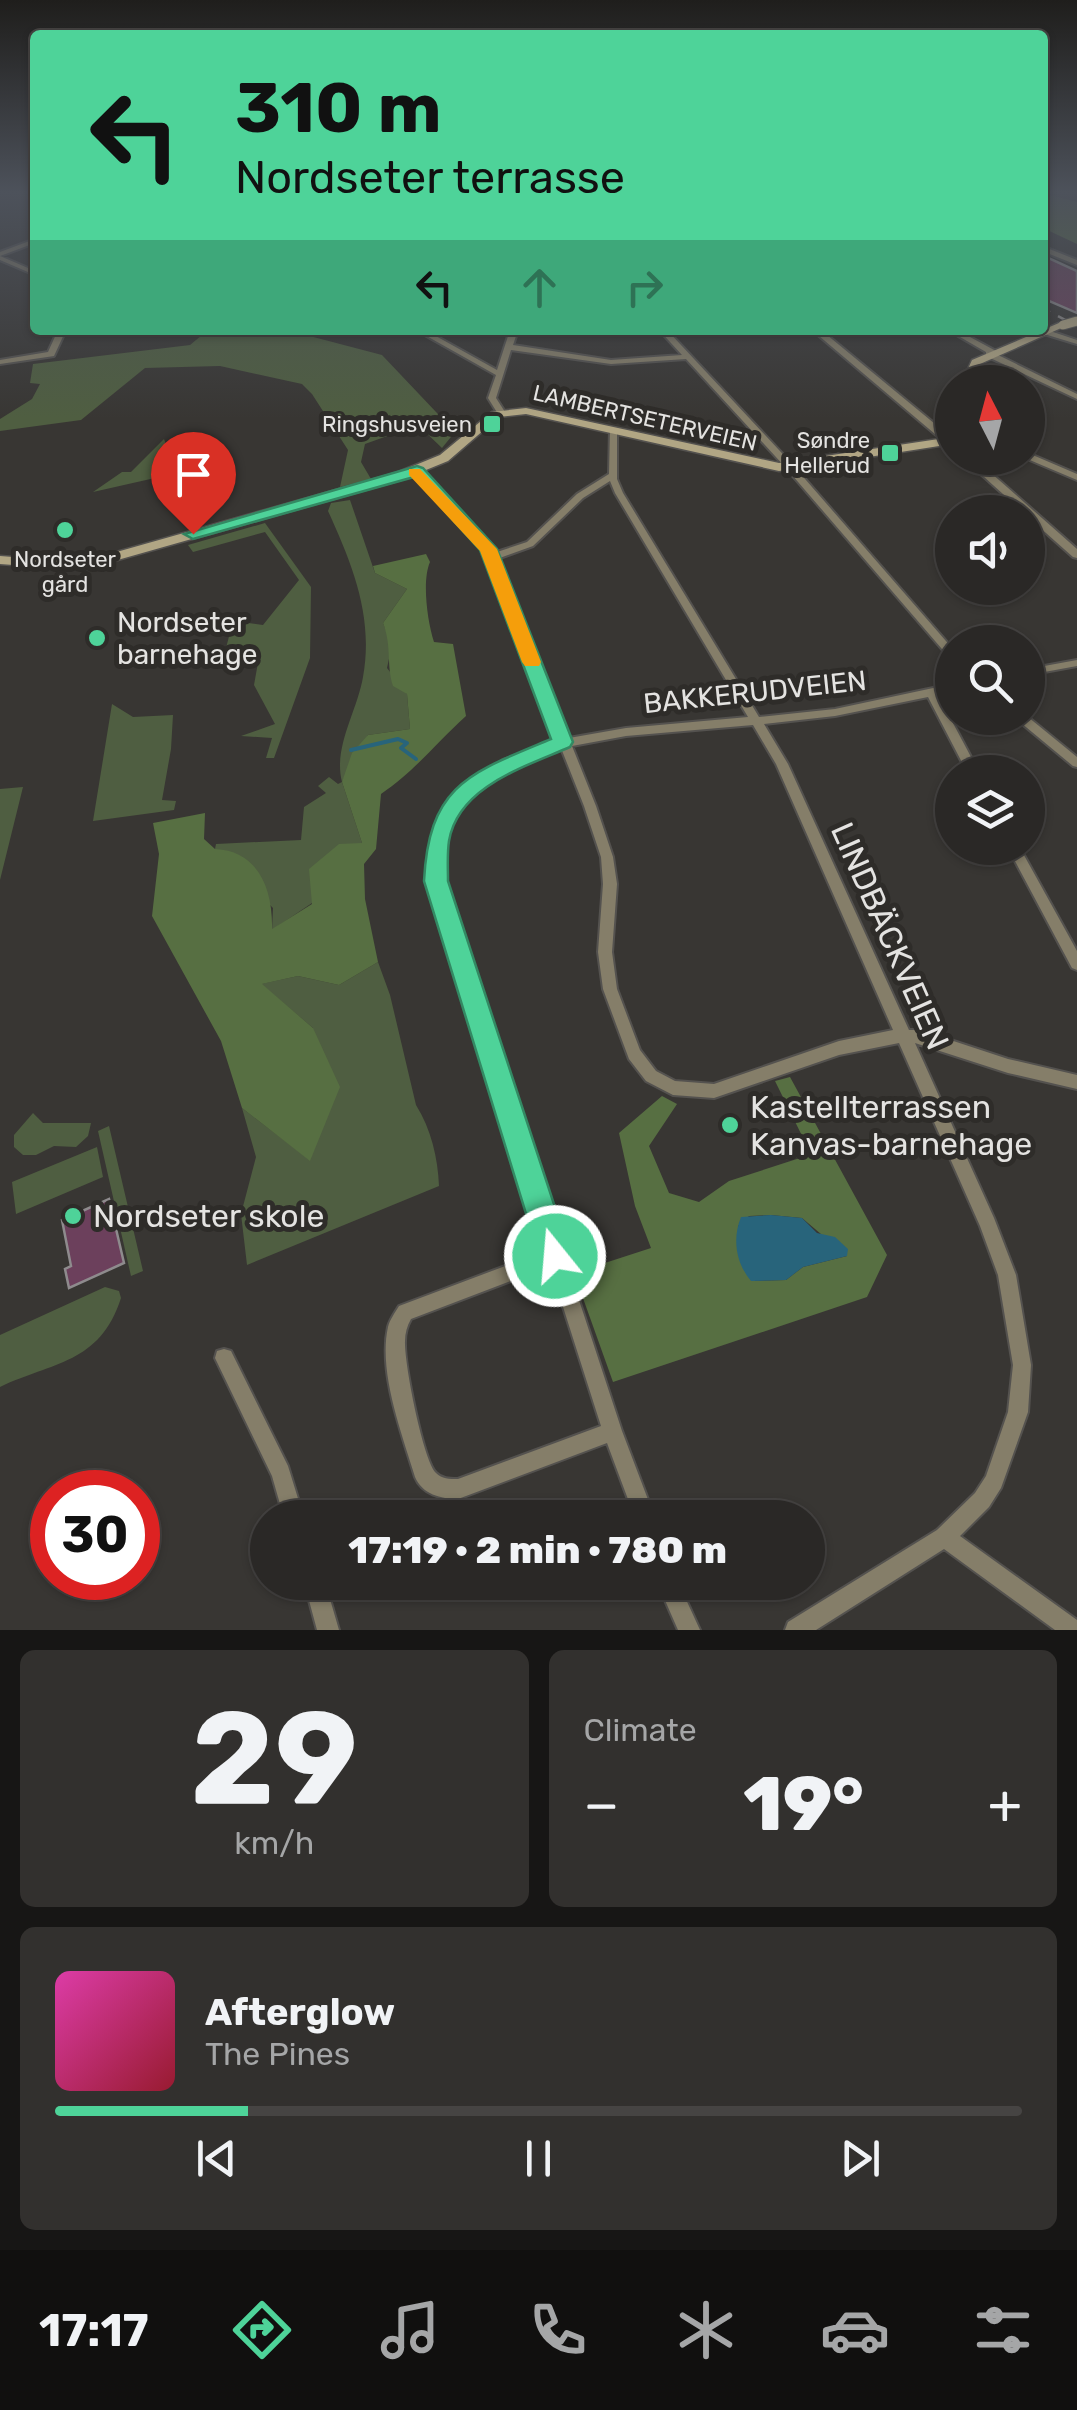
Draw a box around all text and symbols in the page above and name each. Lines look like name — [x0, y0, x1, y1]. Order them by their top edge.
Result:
text: 310 m — [235, 67, 442, 150]
icon: left — [70, 70, 200, 200]
text: Nordseter terrasse — [235, 151, 625, 204]
icon: left — [407, 260, 462, 315]
icon: ahead — [512, 260, 567, 315]
icon: right — [617, 260, 672, 315]
north arrow — [935, 365, 1045, 475]
map controls — [935, 365, 1045, 865]
street label: LAMBERTSETERVEIEN — [530, 379, 760, 457]
place label: Ringshusveien — [322, 411, 472, 438]
marker: Ringshusveien — [481, 413, 503, 435]
place label: Søndre Hellerud — [784, 427, 870, 479]
pin — [151, 432, 236, 535]
marker: Søndre Hellerud — [879, 442, 901, 464]
icon: arrive — [166, 447, 221, 502]
button: sound — [935, 495, 1045, 605]
marker: Nordseter gård — [54, 519, 76, 541]
place label: Nordseter gård — [14, 546, 117, 598]
place label: Nordseter barnehage — [117, 606, 257, 671]
button: search — [935, 625, 1045, 735]
marker: Nordseter barnehage — [86, 627, 108, 649]
street label: BAKKERUDVEIEN — [642, 664, 868, 720]
button: layers — [935, 755, 1045, 865]
street label: LINDBÄCKVEIEN — [823, 817, 957, 1055]
place label: Kastellterrassen Kanvas-barnehage — [750, 1088, 1032, 1163]
marker: Kastellterrassen Kanvas-barnehage — [719, 1114, 741, 1136]
place label: Nordseter skole — [93, 1197, 324, 1235]
position arrow — [503, 1204, 607, 1308]
marker: Nordseter skole — [62, 1205, 84, 1227]
speed limit sign: 30 — [30, 1470, 160, 1600]
text: 17:19 · 2 min · 780 m — [348, 1527, 727, 1573]
text: 29 — [190, 1681, 358, 1836]
text: Climate — [584, 1711, 697, 1749]
text: 19° — [743, 1760, 864, 1849]
text: − — [584, 1772, 619, 1837]
text: + — [988, 1772, 1022, 1837]
text: km/h — [234, 1824, 314, 1862]
text: Afterglow — [205, 1989, 395, 2035]
text: The Pines — [205, 2035, 350, 2073]
icon: previous — [189, 2131, 244, 2186]
icon: pause — [511, 2131, 566, 2186]
icon: next — [833, 2131, 888, 2186]
icon: directions — [227, 2295, 297, 2365]
icon: music — [375, 2295, 445, 2365]
icon: phone — [523, 2295, 593, 2365]
icon: climate — [671, 2295, 741, 2365]
icon: car — [820, 2295, 890, 2365]
icon: filters — [968, 2295, 1038, 2365]
text: 17:17 — [39, 2304, 149, 2357]

